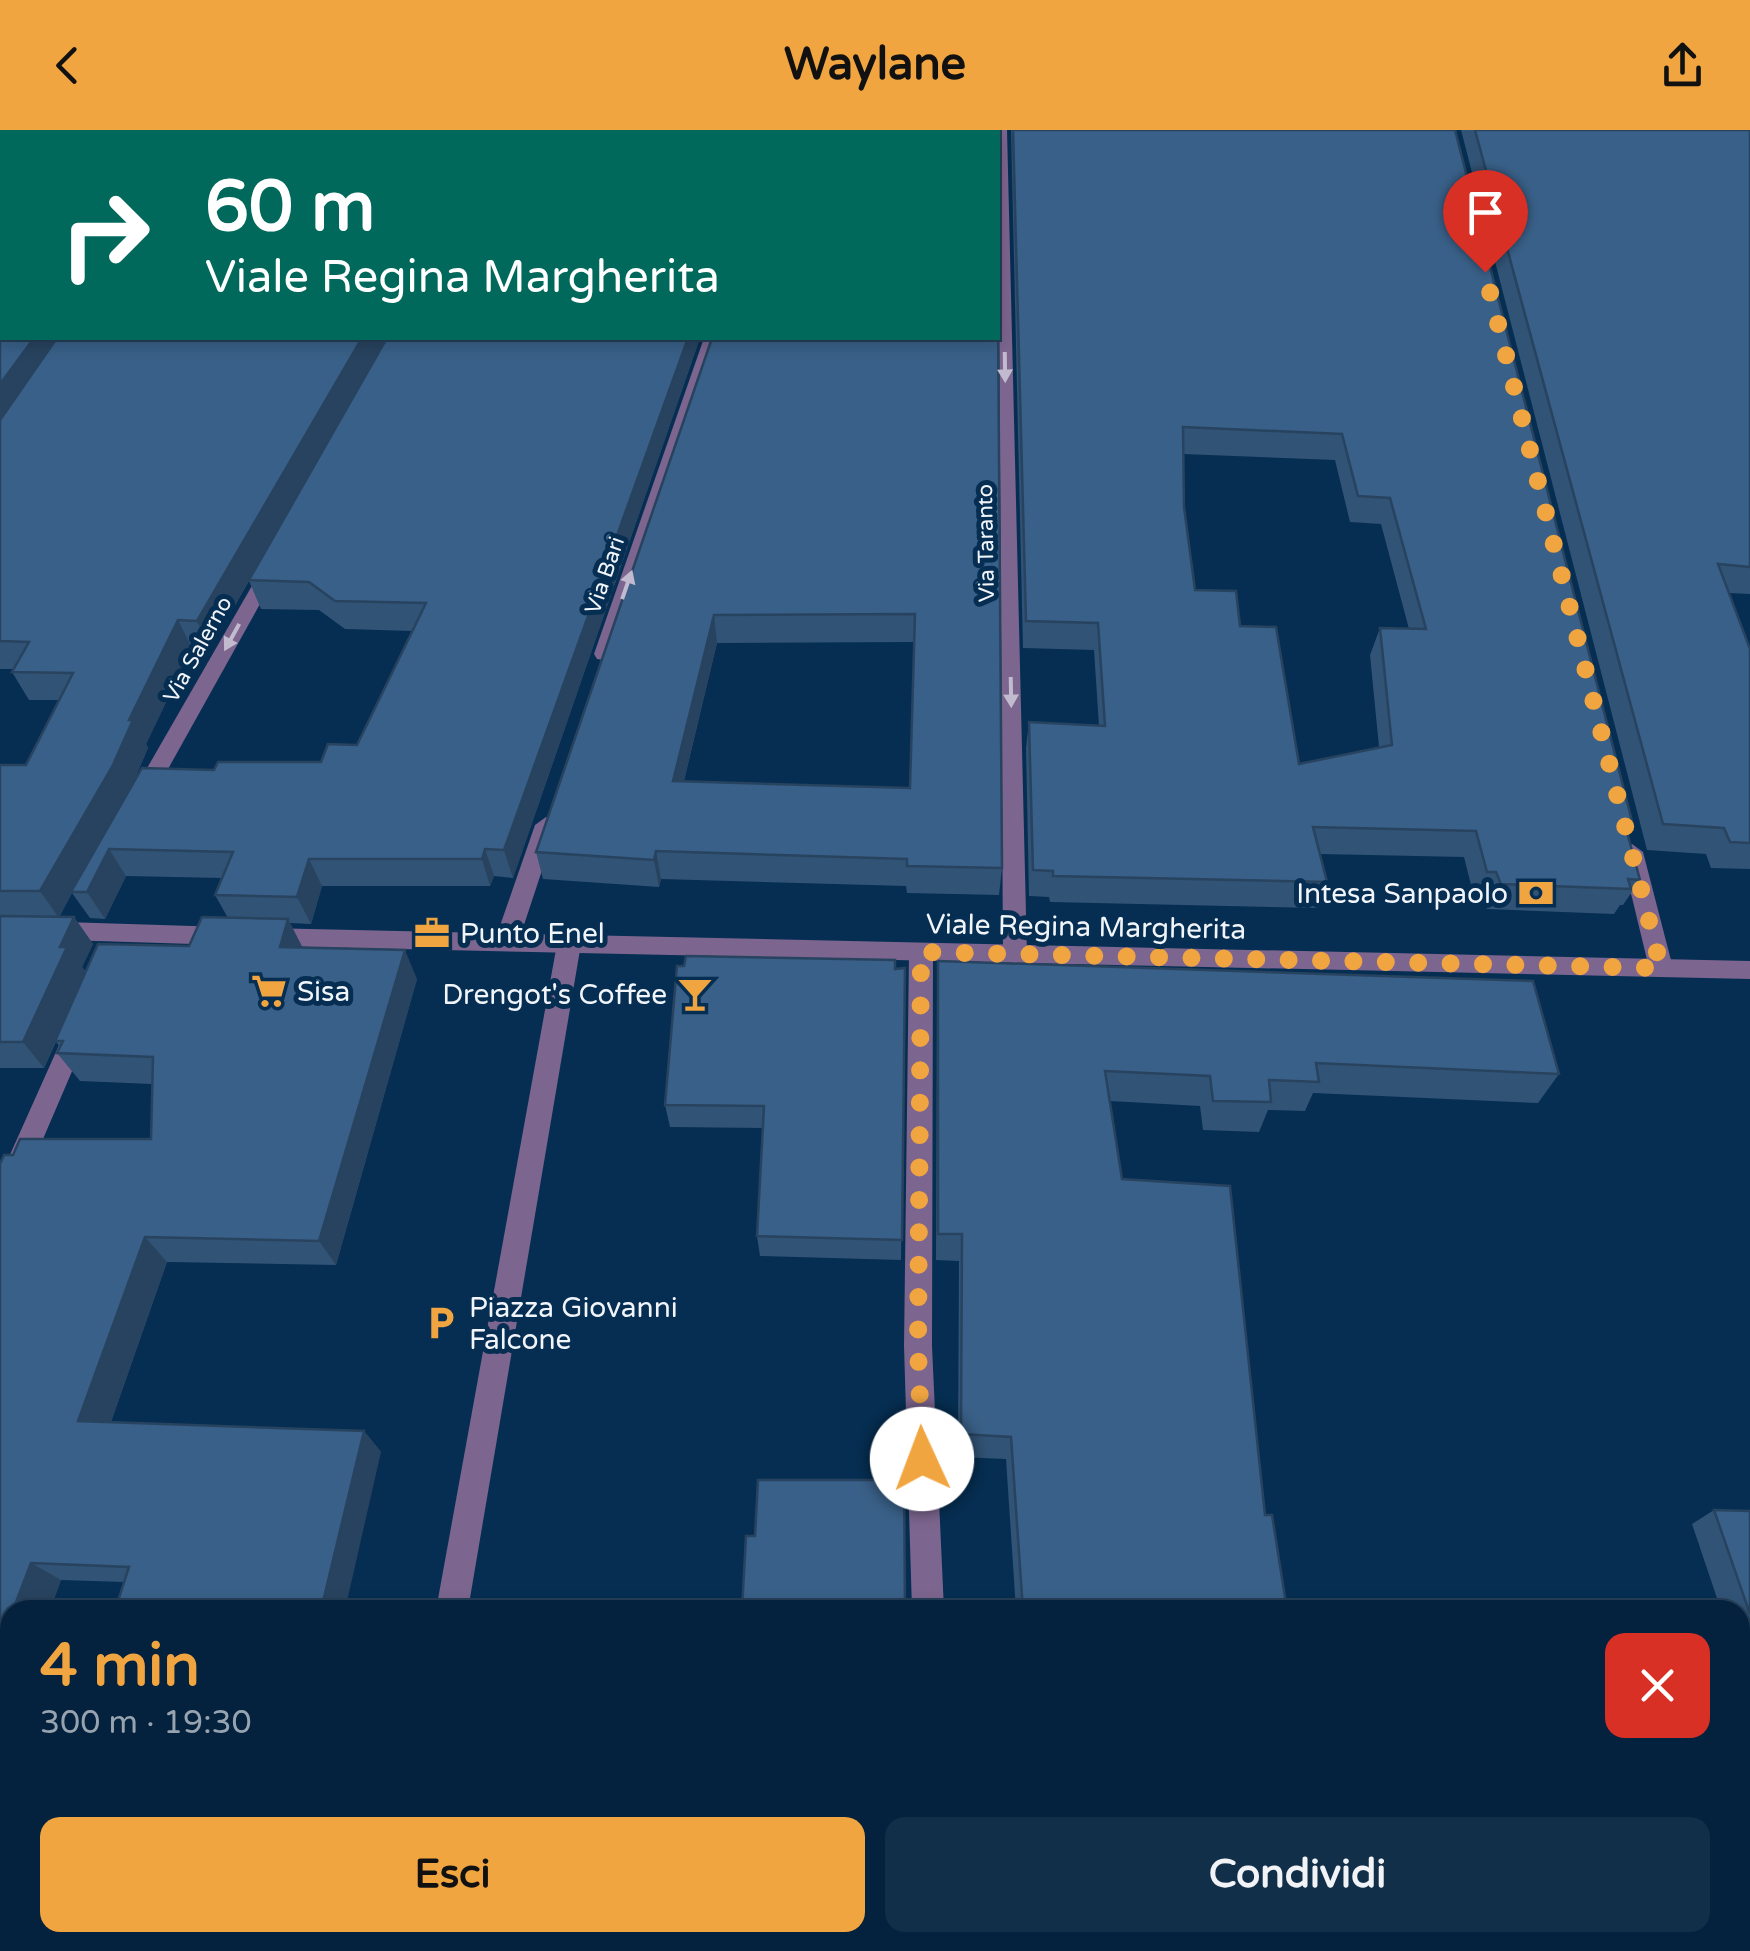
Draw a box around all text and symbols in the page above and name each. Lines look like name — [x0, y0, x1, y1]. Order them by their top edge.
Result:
icon: back — [40, 38, 95, 93]
text: Waylane — [784, 38, 966, 92]
icon: share — [1655, 38, 1710, 93]
text: 60 m — [205, 166, 375, 250]
icon: right — [40, 170, 170, 300]
pin — [1443, 170, 1528, 273]
icon: arrive — [1458, 185, 1513, 240]
text: Viale Regina Margherita — [205, 251, 720, 305]
one-way arrow — [997, 352, 1013, 384]
street label: Via Taranto — [972, 484, 1000, 602]
street label: Via Bari — [580, 533, 630, 617]
one-way arrow — [620, 570, 635, 600]
street label: Via Salerno — [158, 592, 238, 707]
one-way arrow — [224, 623, 242, 651]
one-way arrow — [1003, 677, 1019, 709]
bank icon: Intesa Sanpaolo — [1517, 874, 1555, 912]
place label: Intesa Sanpaolo — [1296, 877, 1508, 911]
street label: Viale Regina Margherita — [926, 907, 1246, 947]
office icon: Punto Enel — [413, 914, 451, 952]
place label: Punto Enel — [460, 917, 605, 951]
supermarket icon: Sisa — [250, 972, 288, 1010]
place label: Sisa — [297, 975, 350, 1009]
bar icon: Drengot's Coffee — [676, 975, 714, 1013]
place label: Drengot's Coffee — [442, 978, 667, 1012]
place label: Piazza Giovanni Falcone — [469, 1291, 678, 1357]
parking icon: Piazza Giovanni Falcone — [422, 1304, 460, 1342]
position arrow — [870, 1407, 974, 1511]
text: 4 min — [40, 1630, 200, 1702]
button: close — [1605, 1633, 1710, 1738]
text: 300 m · 19:30 — [40, 1704, 252, 1742]
button: Esci — [40, 1817, 865, 1932]
button: Condividi — [885, 1817, 1710, 1932]

